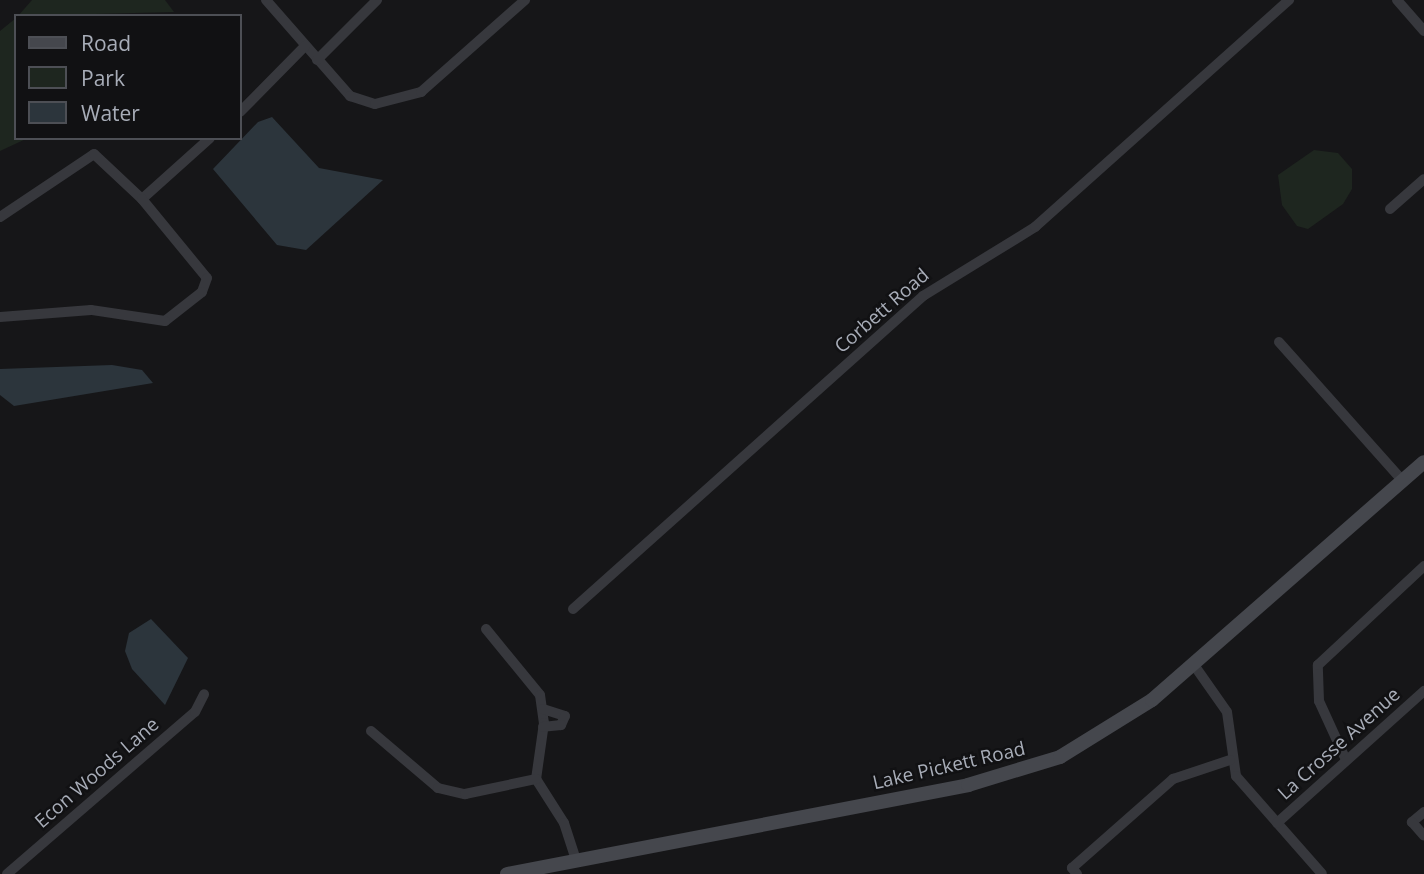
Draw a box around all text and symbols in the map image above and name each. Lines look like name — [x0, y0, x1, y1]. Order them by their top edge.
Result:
legend — [14, 14, 242, 140]
text: Road — [81, 29, 131, 57]
text: Park — [81, 64, 125, 92]
text: Water — [81, 99, 140, 127]
street label: Corbett Road — [830, 264, 934, 358]
street label: La Crosse Avenue — [1273, 683, 1405, 805]
street label: Econ Woods Lane — [30, 713, 164, 833]
street label: Lake Pickett Road — [871, 737, 1027, 795]

